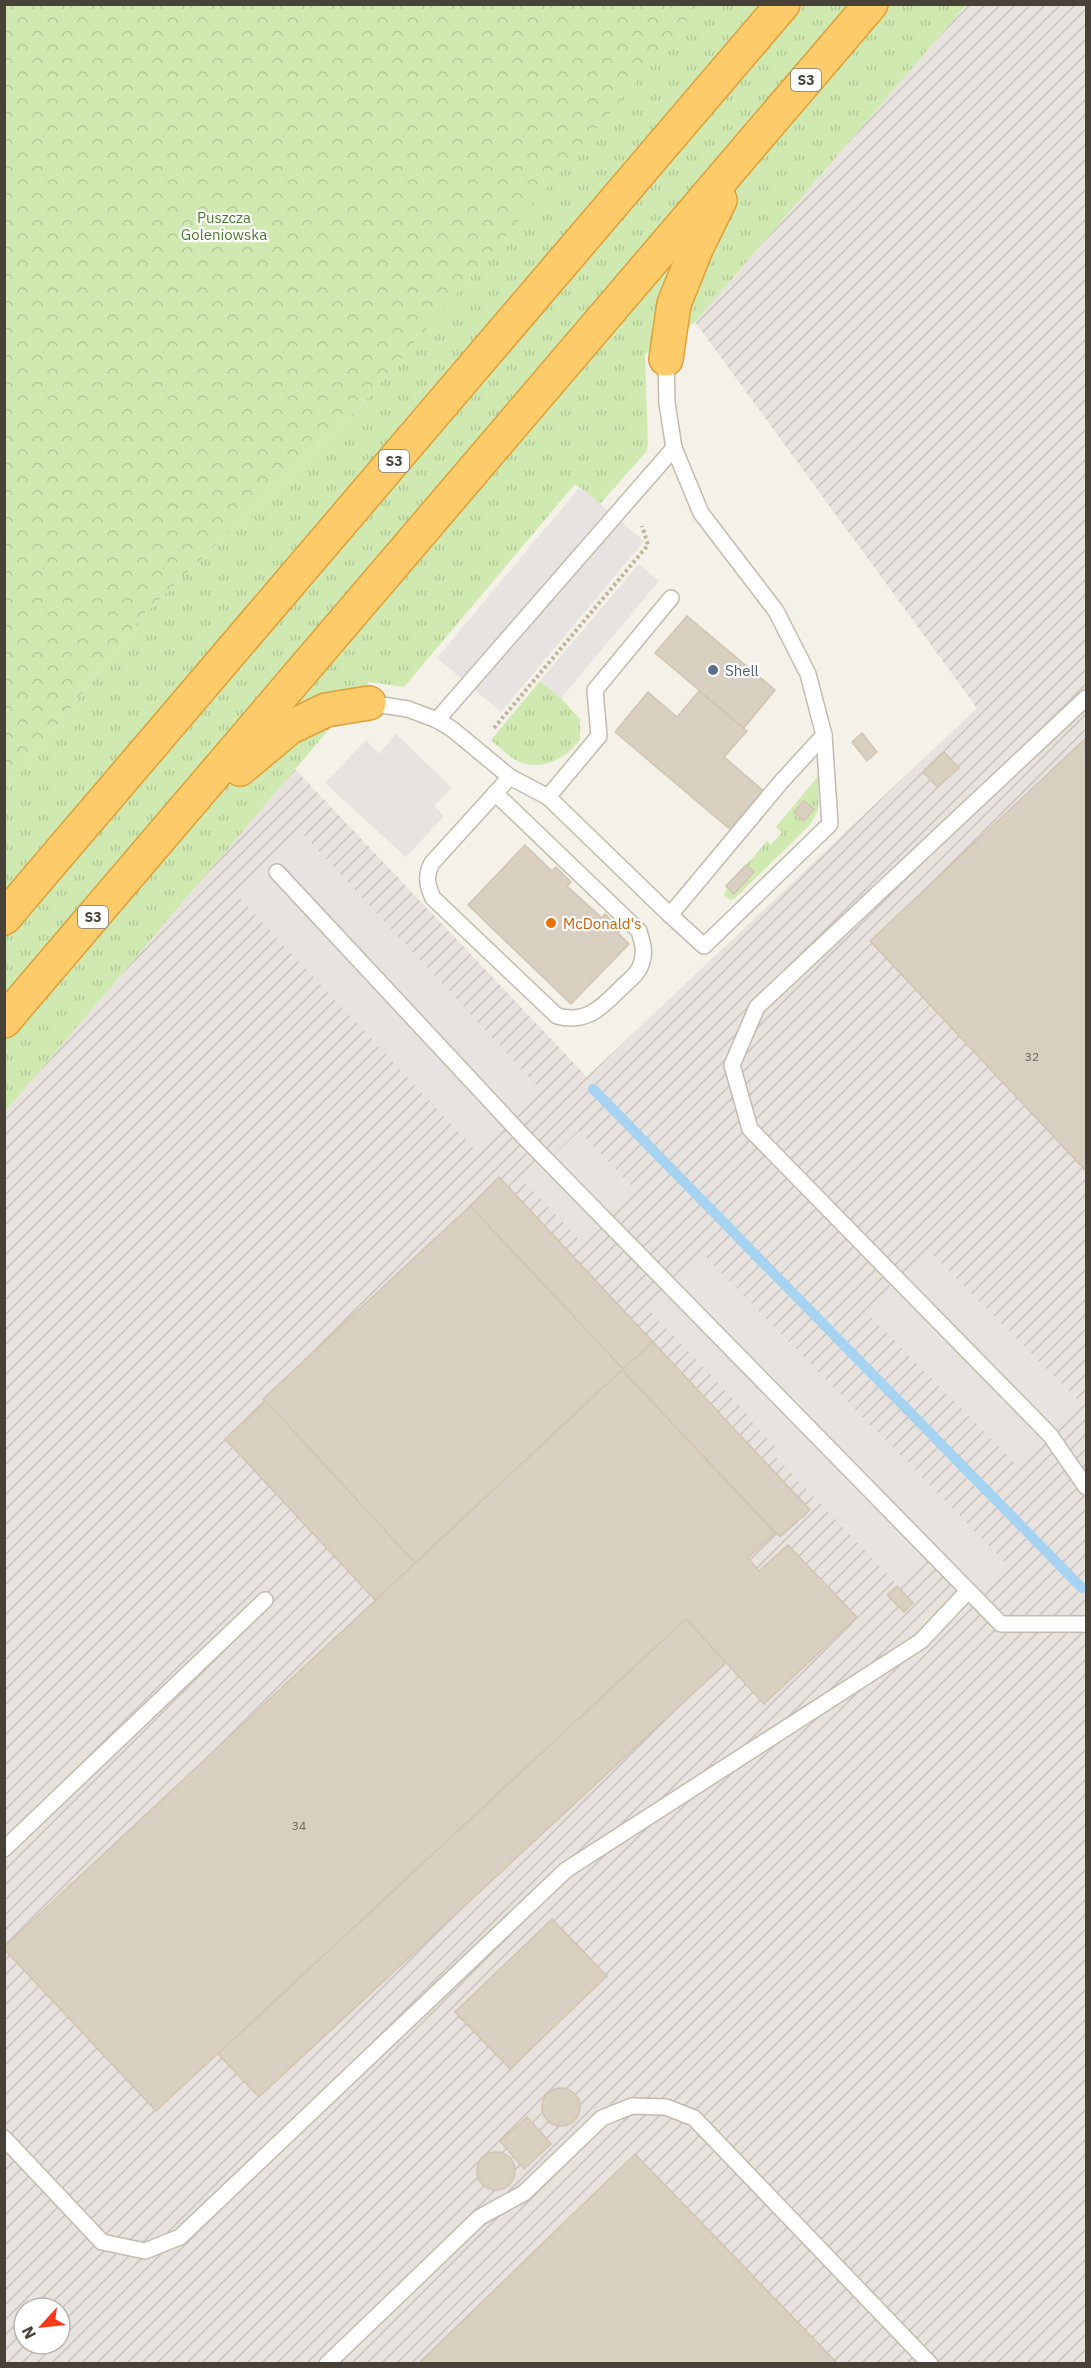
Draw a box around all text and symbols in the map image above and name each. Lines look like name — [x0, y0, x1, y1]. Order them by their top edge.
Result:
road number: S3 — [791, 69, 821, 91]
park label: Puszcza Goleniowska — [181, 208, 267, 244]
road number: S3 — [379, 450, 409, 472]
place label: Shell — [725, 661, 759, 680]
marker: Shell — [706, 663, 720, 677]
road number: S3 — [78, 906, 108, 928]
place label: McDonald's — [563, 914, 641, 933]
marker: McDonald's — [544, 916, 558, 930]
house number: 32 — [1025, 1049, 1039, 1064]
house number: 34 — [292, 1818, 306, 1833]
north arrow — [12, 2296, 72, 2356]
text: N — [17, 2323, 40, 2343]

